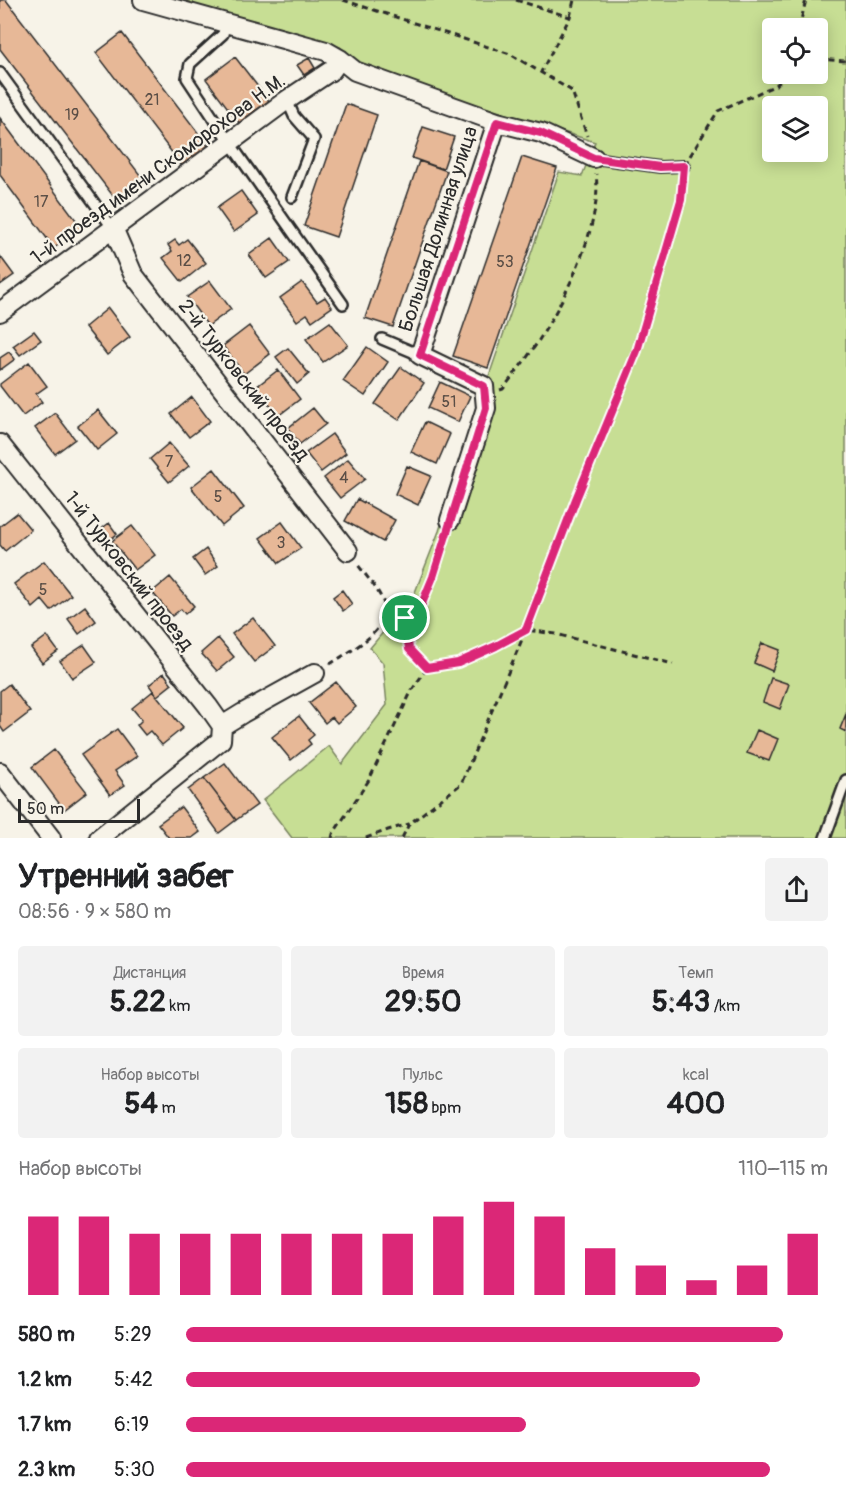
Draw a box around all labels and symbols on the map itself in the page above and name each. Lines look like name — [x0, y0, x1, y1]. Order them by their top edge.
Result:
street label: 1-й проезд имени Скоморохова Н.М. — [26, 68, 290, 270]
house number: 21 — [144, 90, 160, 110]
house number: 19 — [65, 105, 79, 125]
street label: Большая Долинная улица — [393, 123, 483, 335]
house number: 17 — [34, 192, 49, 212]
house number: 12 — [176, 251, 192, 271]
house number: 53 — [496, 252, 514, 272]
street label: 2-й Турковский проезд — [173, 294, 315, 466]
house number: 51 — [442, 392, 456, 412]
house number: 7 — [165, 452, 174, 472]
house number: 4 — [339, 468, 349, 488]
street label: 1-й Турковский проезд — [59, 486, 199, 656]
house number: 5 — [214, 487, 222, 507]
house number: 3 — [277, 533, 286, 553]
house number: 5 — [39, 580, 47, 600]
pin — [379, 592, 430, 643]
scale bar — [18, 796, 140, 824]

